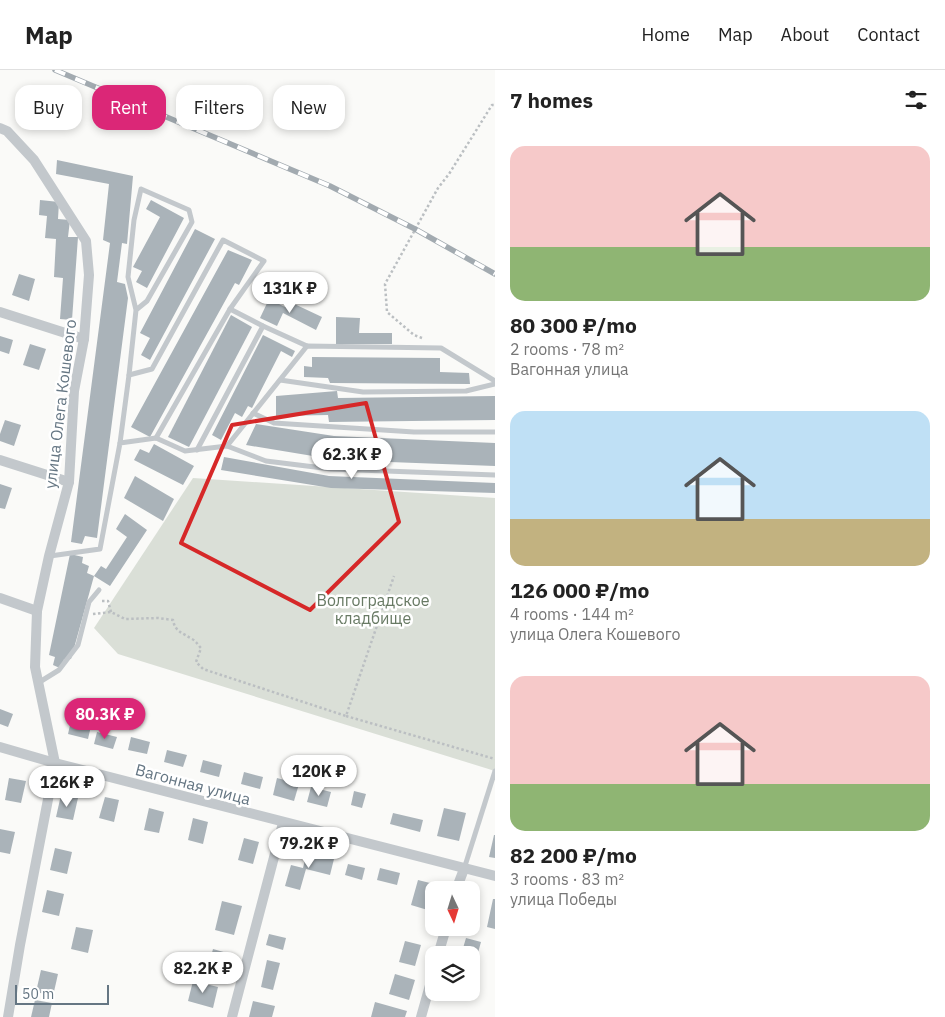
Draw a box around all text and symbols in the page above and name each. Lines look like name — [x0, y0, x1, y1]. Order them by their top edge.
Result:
text: Map — [25, 19, 73, 51]
text: Home — [642, 23, 690, 46]
text: Map — [718, 23, 753, 46]
text: About — [781, 23, 829, 46]
text: Contact — [857, 23, 920, 46]
chip: Buy — [15, 85, 82, 130]
chip: Rent — [92, 85, 166, 130]
chip: Filters — [176, 85, 263, 130]
chip: New — [273, 85, 345, 130]
text: 7 homes — [510, 86, 593, 114]
icon: filters — [902, 86, 930, 114]
icon: home — [675, 179, 765, 269]
pin: 131K ₽ — [249, 272, 331, 314]
text: 131K ₽ — [263, 278, 317, 298]
text: 80 300 ₽/mo — [510, 311, 637, 339]
street label: улица Олега Кошевого — [40, 318, 80, 490]
text: 2 rooms · 78 m² — [510, 339, 624, 359]
text: Вагонная улица — [510, 359, 629, 379]
pin: 62.3K ₽ — [306, 438, 398, 480]
text: 62.3K ₽ — [322, 444, 382, 464]
icon: home — [675, 444, 765, 534]
text: 126 000 ₽/mo — [510, 576, 649, 604]
park label: Волгоградское кладбище — [316, 590, 430, 628]
text: 4 rooms · 144 m² — [510, 604, 634, 624]
text: улица Олега Кошевого — [510, 624, 680, 644]
pin: 80.3K ₽ — [59, 698, 151, 740]
text: 80.3K ₽ — [75, 704, 135, 724]
icon: home — [675, 709, 765, 799]
pin: 120K ₽ — [278, 754, 360, 797]
street label: Вагонная улица — [133, 759, 253, 809]
text: 120K ₽ — [292, 761, 346, 781]
pin: 126K ₽ — [26, 766, 108, 808]
text: 126K ₽ — [40, 772, 94, 792]
pin: 79.2K ₽ — [263, 826, 355, 869]
text: 79.2K ₽ — [279, 833, 339, 853]
text: 82 200 ₽/mo — [510, 841, 637, 869]
text: 3 rooms · 83 m² — [510, 869, 624, 889]
north arrow — [425, 881, 480, 936]
map controls — [425, 881, 480, 1001]
text: улица Победы — [510, 889, 617, 909]
button: layers — [425, 946, 480, 1001]
pin: 82.2K ₽ — [157, 952, 249, 994]
text: 82.2K ₽ — [173, 958, 233, 978]
scale bar — [15, 982, 109, 1005]
text: 50 m — [22, 985, 54, 1003]

